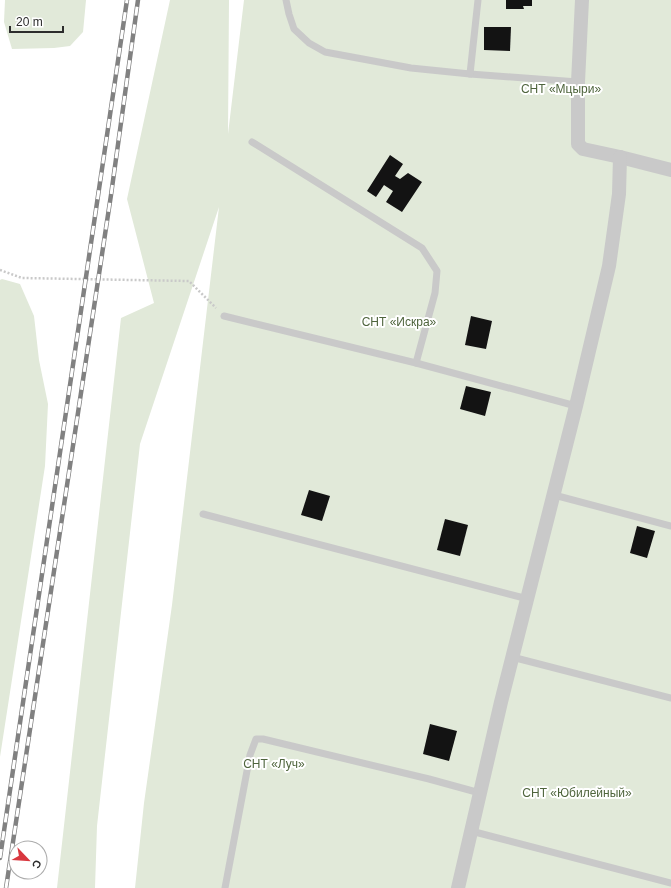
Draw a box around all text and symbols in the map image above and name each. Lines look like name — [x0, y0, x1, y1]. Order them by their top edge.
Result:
scale bar — [10, 8, 63, 34]
text: 20 m — [16, 15, 43, 29]
park label: СНТ «Мцыри» — [521, 82, 601, 96]
park label: СНТ «Искра» — [362, 315, 437, 329]
park label: СНТ «Луч» — [243, 757, 305, 771]
park label: СНТ «Юбилейный» — [522, 786, 632, 800]
north arrow — [8, 840, 48, 880]
text: С — [30, 858, 44, 870]

